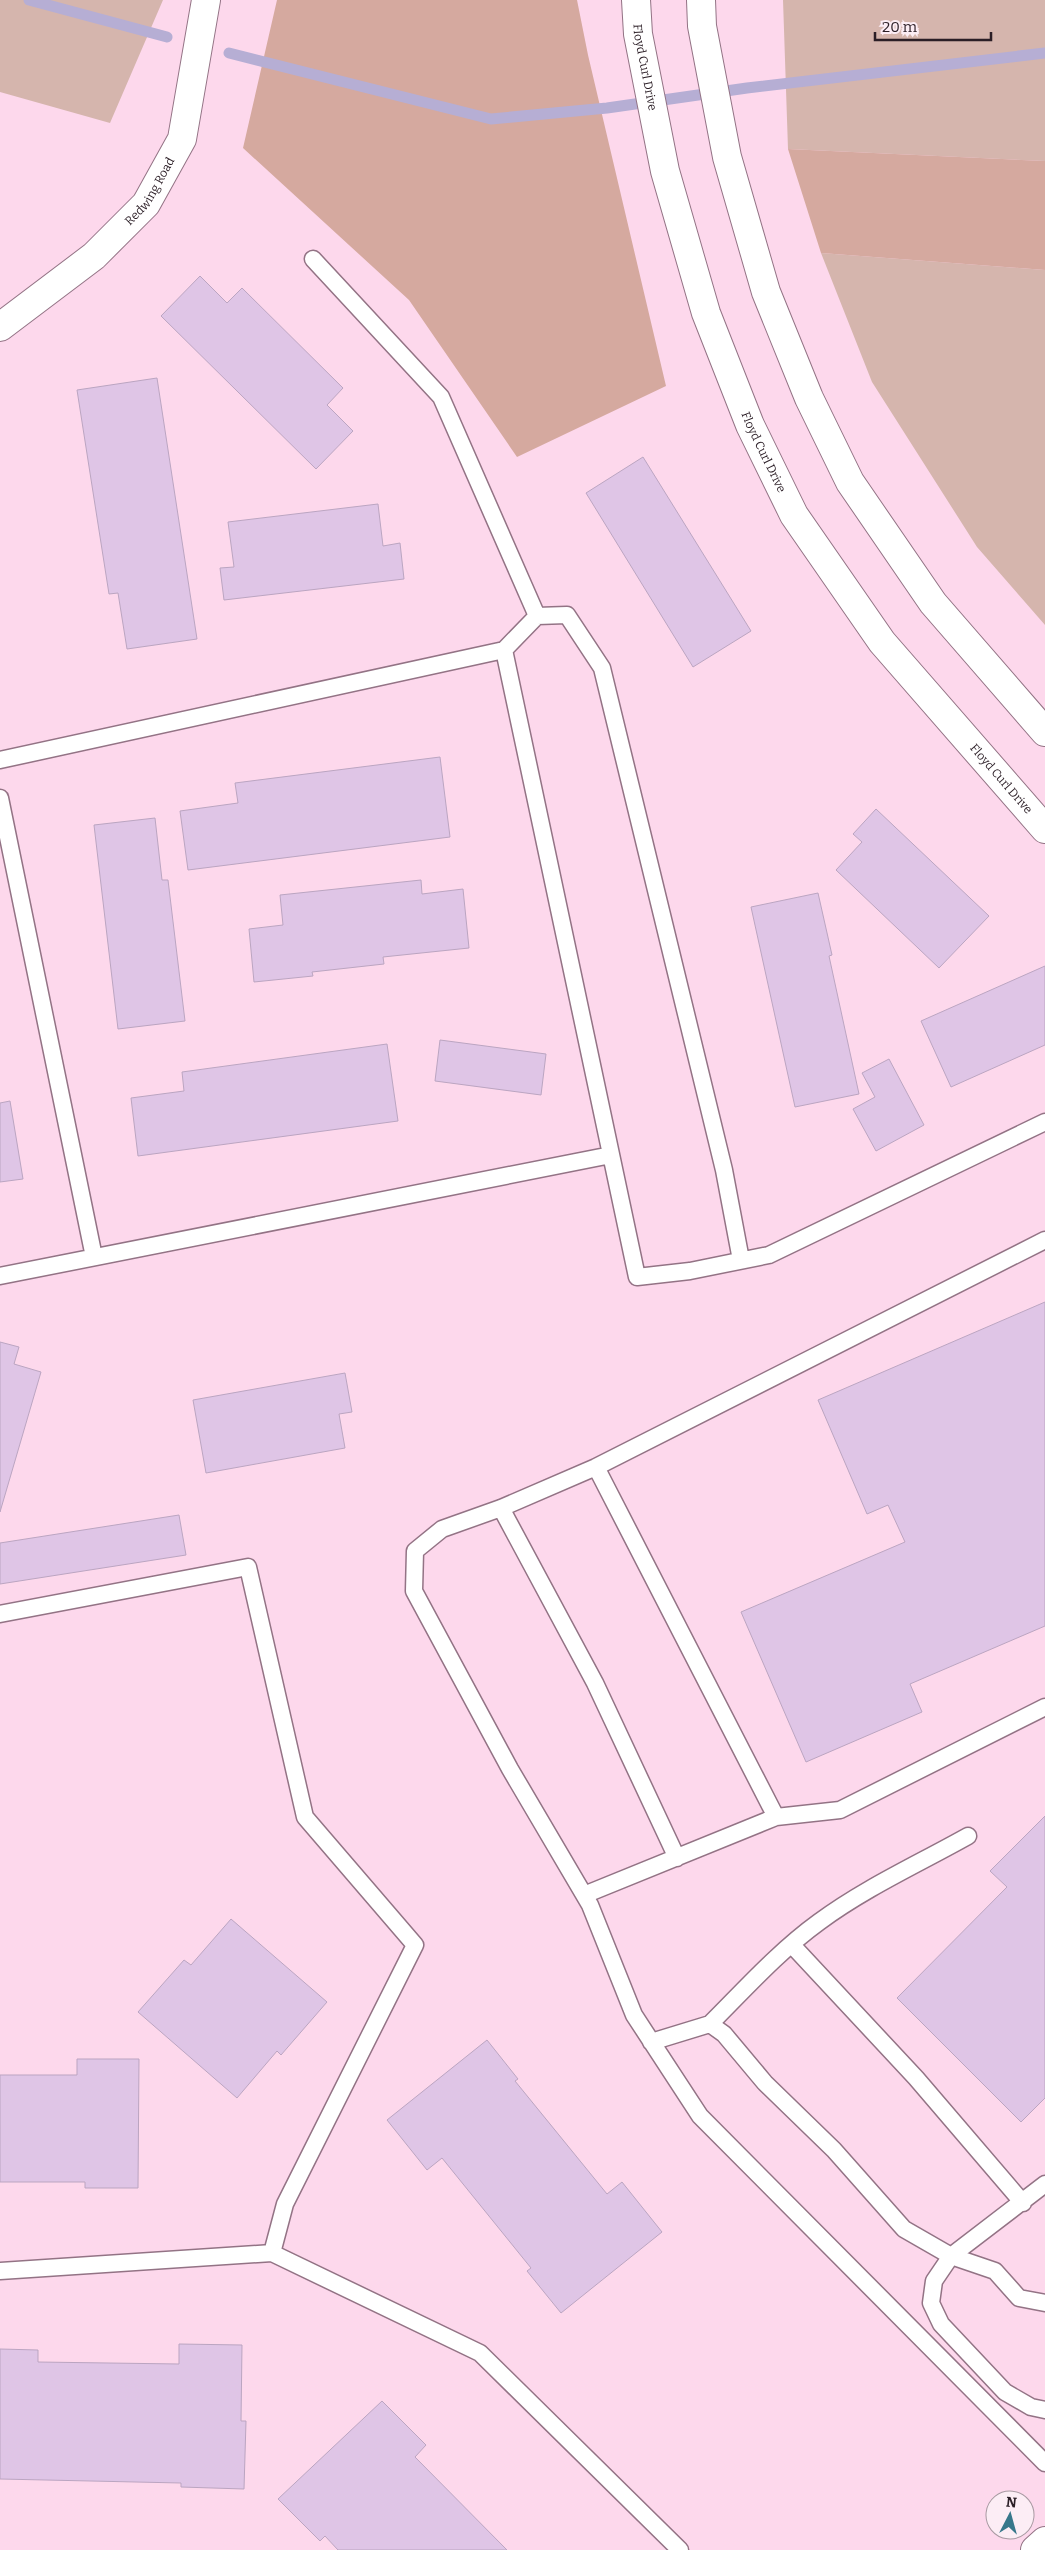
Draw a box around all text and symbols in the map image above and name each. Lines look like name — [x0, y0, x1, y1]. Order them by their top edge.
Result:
scale bar — [875, 10, 991, 42]
text: 20 m — [882, 18, 918, 36]
street label: Floyd Curl Drive — [630, 24, 660, 112]
street label: Redwing Road — [122, 155, 177, 228]
street label: Floyd Curl Drive — [738, 410, 789, 495]
street label: Floyd Curl Drive — [967, 741, 1035, 817]
north arrow — [985, 2490, 1035, 2540]
text: N — [1005, 2494, 1018, 2512]

